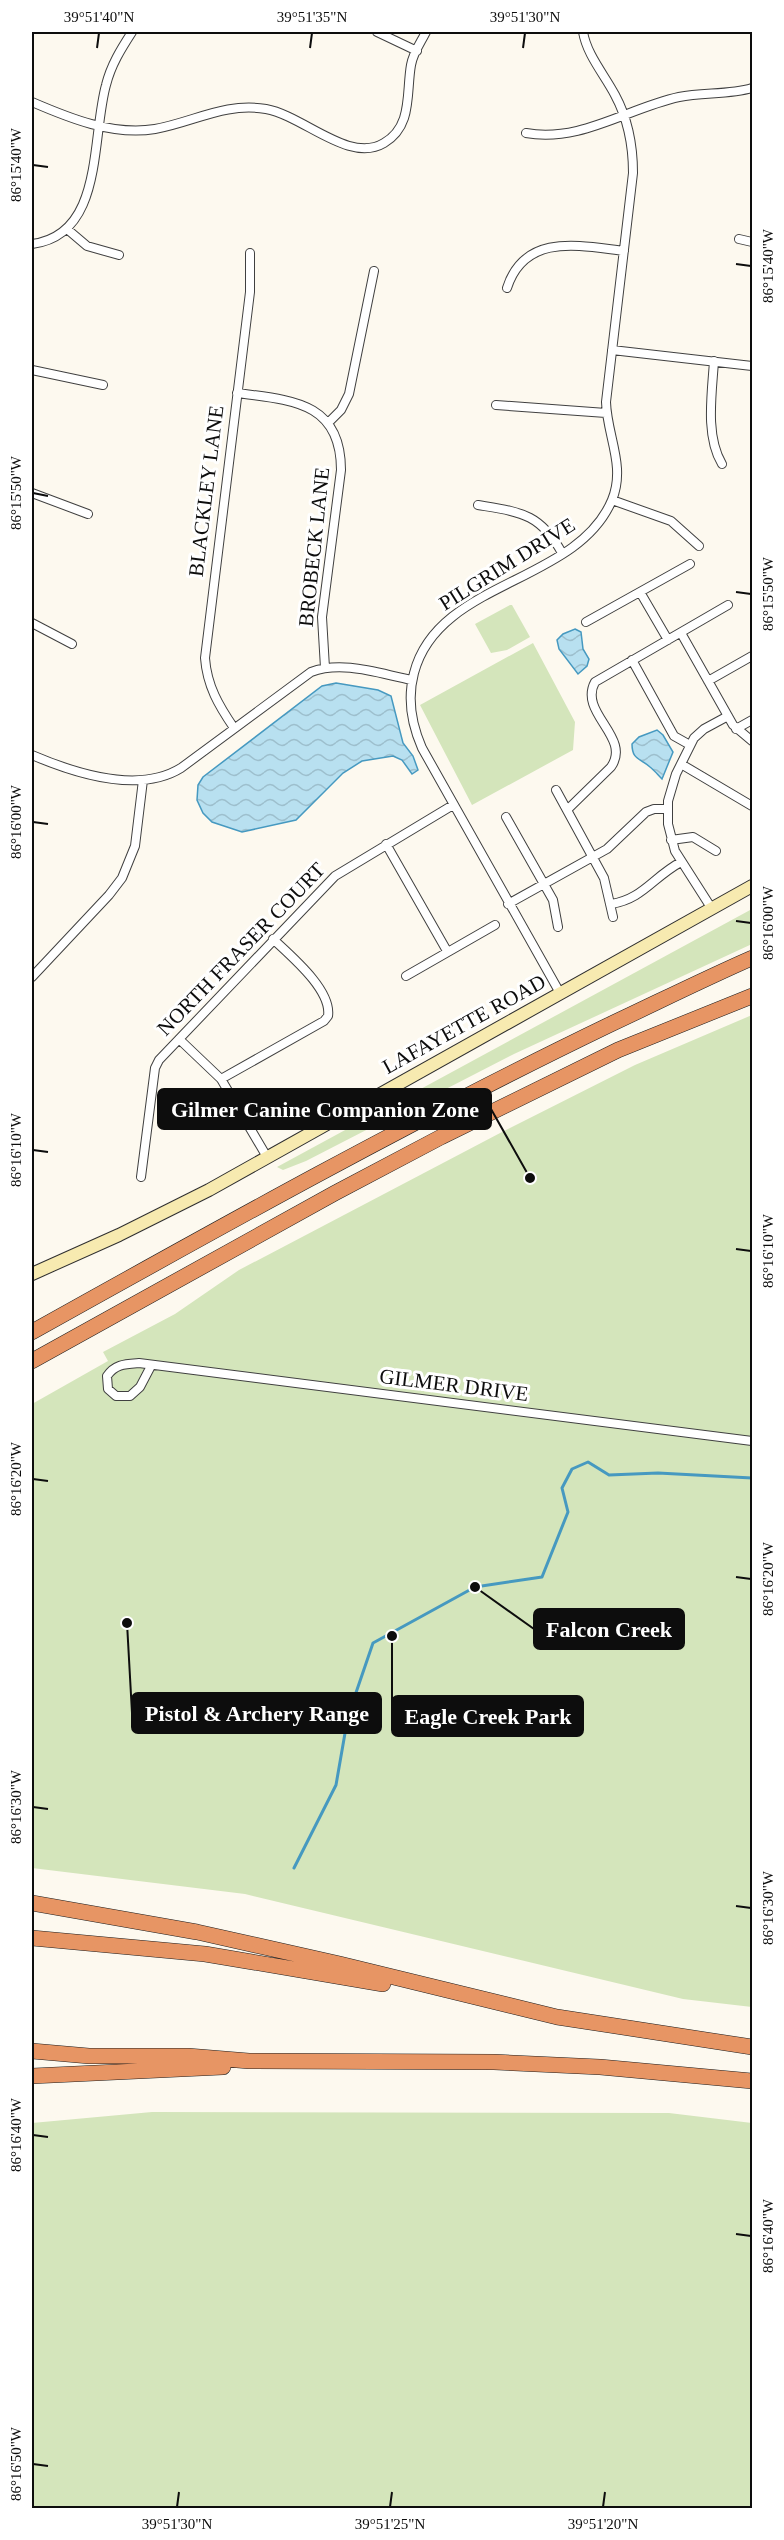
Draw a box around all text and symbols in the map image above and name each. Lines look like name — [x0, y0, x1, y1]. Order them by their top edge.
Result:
text: 39°51'40"N — [64, 9, 134, 25]
text: 39°51'35"N — [277, 9, 347, 25]
text: 39°51'30"N — [490, 9, 560, 25]
text: 86°15'40"W — [8, 127, 24, 202]
text: 86°15'40"W — [760, 228, 776, 303]
street label: BLACKLEY LANE — [184, 404, 228, 578]
text: 86°15'50"W — [8, 455, 24, 530]
street label: BROBECK LANE — [294, 466, 334, 628]
street label: PILGRIM DRIVE — [435, 513, 579, 615]
text: 86°15'50"W — [760, 556, 776, 631]
text: 86°16'00"W — [8, 784, 24, 859]
street label: NORTH FRASER COURT — [152, 858, 330, 1040]
text: 86°16'00"W — [760, 885, 776, 960]
street label: LAFAYETTE ROAD — [378, 969, 550, 1079]
callout: Gilmer Canine Companion Zone — [158, 1089, 491, 1129]
text: Gilmer Canine Companion Zone — [171, 1097, 479, 1122]
text: 86°16'10"W — [8, 1112, 24, 1187]
text: 86°16'10"W — [760, 1213, 776, 1288]
street label: GILMER DRIVE — [378, 1364, 530, 1406]
text: 86°16'20"W — [8, 1441, 24, 1516]
text: 86°16'20"W — [760, 1541, 776, 1616]
callout: Falcon Creek — [534, 1609, 684, 1649]
text: Falcon Creek — [546, 1617, 673, 1642]
callout: Pistol & Archery Range — [132, 1693, 381, 1733]
callout: Eagle Creek Park — [392, 1696, 583, 1736]
text: Pistol & Archery Range — [145, 1701, 369, 1726]
text: Eagle Creek Park — [404, 1704, 572, 1729]
text: 86°16'30"W — [8, 1769, 24, 1844]
text: 86°16'30"W — [760, 1870, 776, 1945]
text: 86°16'40"W — [8, 2097, 24, 2172]
text: 86°16'40"W — [760, 2198, 776, 2273]
text: 86°16'50"W — [8, 2426, 24, 2501]
text: 39°51'30"N — [142, 2516, 212, 2532]
text: 39°51'25"N — [355, 2516, 425, 2532]
text: 39°51'20"N — [568, 2516, 638, 2532]

